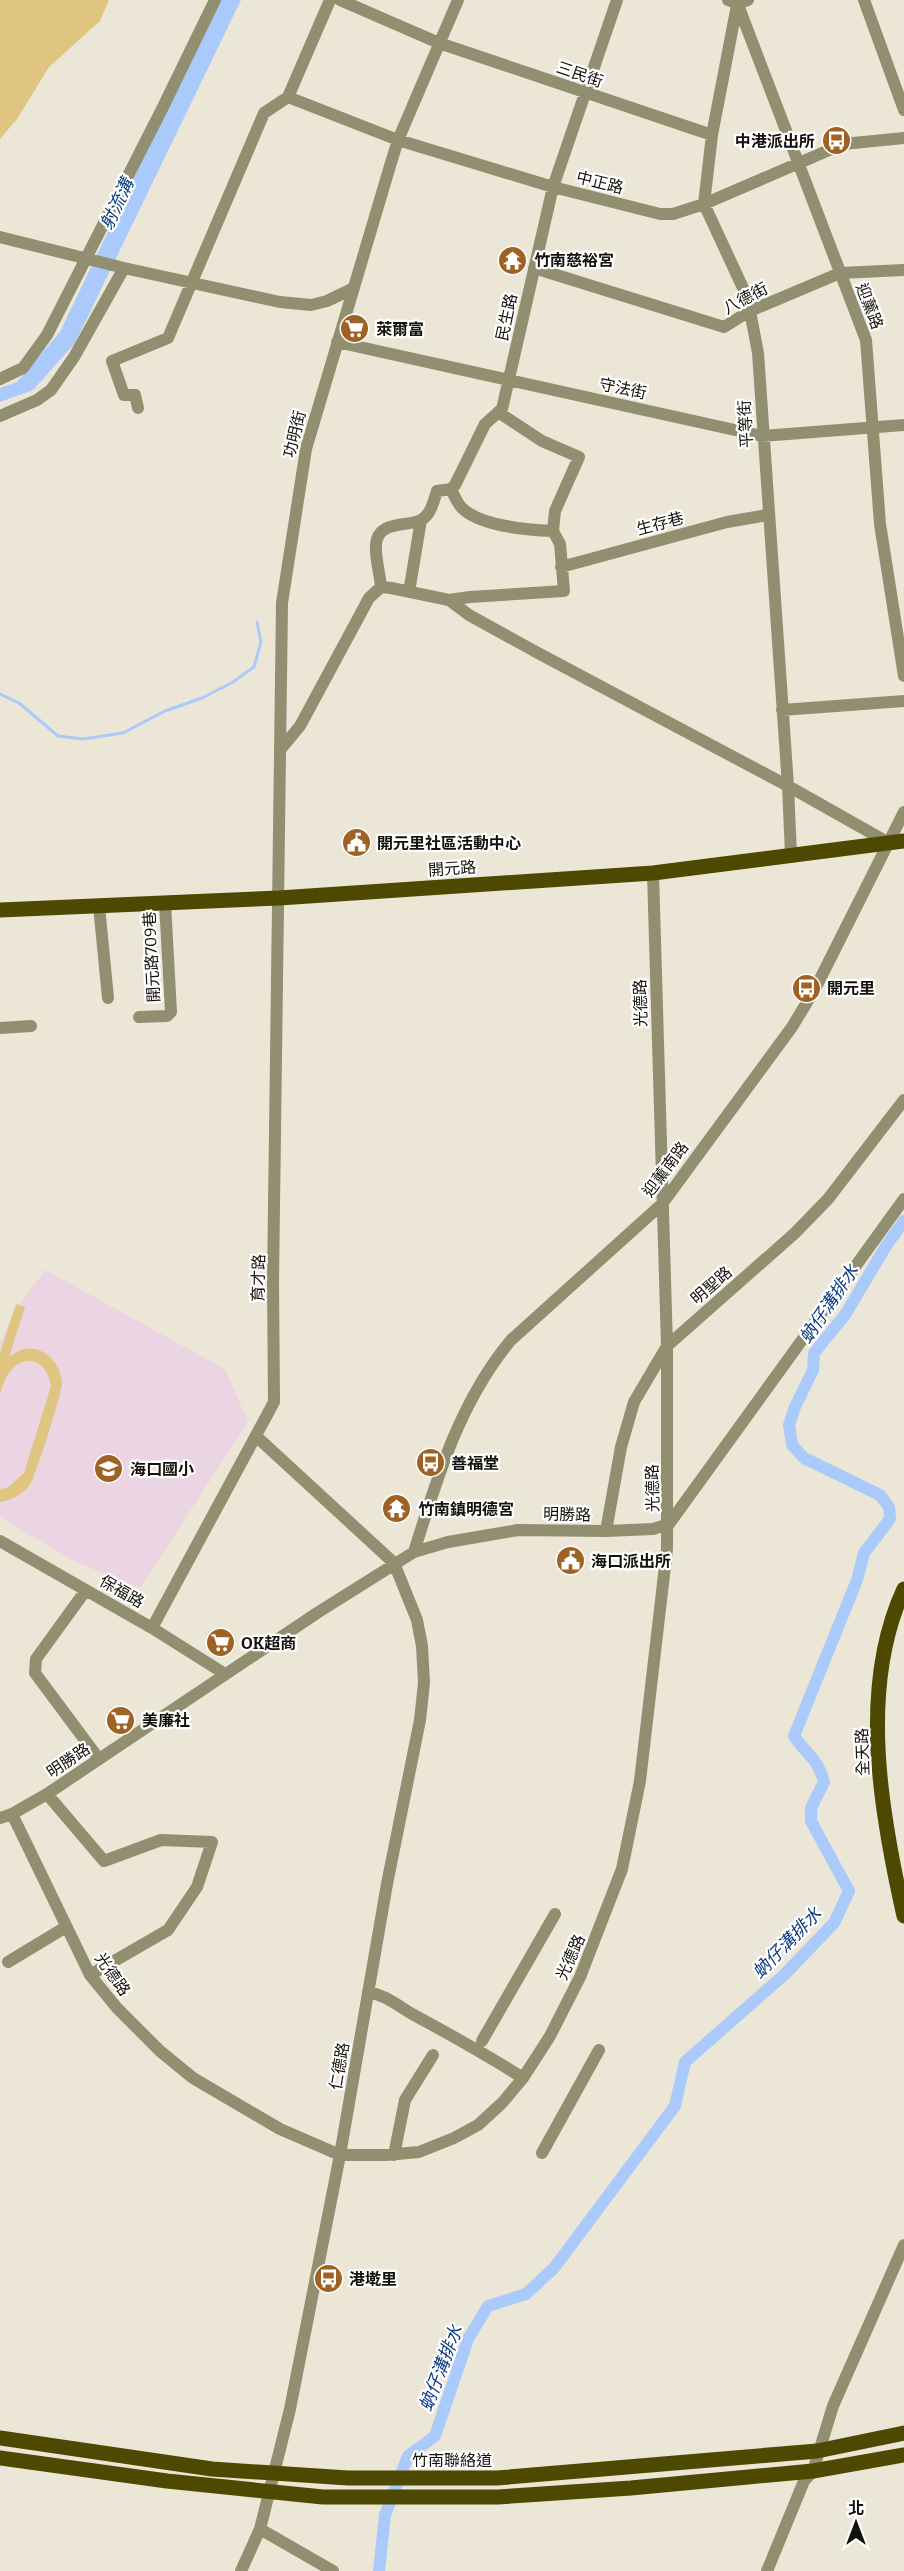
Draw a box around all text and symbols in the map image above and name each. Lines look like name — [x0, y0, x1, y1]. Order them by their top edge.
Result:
street label: 三民街 — [554, 58, 606, 91]
bus stop icon: 中港派出所 — [820, 125, 852, 157]
place label: 中港派出所 — [735, 132, 815, 151]
street label: 中正路 — [574, 167, 625, 198]
water label: 射流溝 — [96, 172, 140, 233]
temple icon: 竹南慈裕宮 — [497, 244, 529, 276]
place label: 竹南慈裕宮 — [534, 251, 614, 270]
street label: 八德街 — [720, 279, 771, 318]
street label: 迎薰路 — [852, 280, 887, 332]
street label: 民生路 — [492, 292, 521, 343]
supermarket icon: 萊爾富 — [339, 313, 371, 345]
place label: 萊爾富 — [376, 320, 424, 339]
street label: 守法街 — [597, 374, 648, 403]
street label: 平等街 — [735, 400, 756, 448]
street label: 功明街 — [279, 409, 310, 460]
street label: 生存巷 — [634, 508, 686, 539]
public building icon: 開元里社區活動中心 — [340, 827, 372, 859]
place label: 開元里社區活動中心 — [377, 834, 521, 853]
street label: 開元路 — [427, 857, 477, 880]
street label: 開元路709巷 — [140, 911, 163, 1003]
bus stop icon: 開元里 — [790, 972, 822, 1004]
street label: 光德路 — [631, 979, 650, 1027]
place label: 開元里 — [827, 979, 875, 998]
street label: 迎薰南路 — [639, 1138, 692, 1201]
street label: 育才路 — [249, 1254, 268, 1302]
water label: 蚋仔溝排水 — [795, 1260, 864, 1347]
street label: 明聖路 — [687, 1262, 736, 1308]
bus stop icon: 善福堂 — [414, 1447, 446, 1479]
school or university icon: 海口國小 — [93, 1453, 125, 1485]
place label: 善福堂 — [451, 1454, 499, 1473]
place label: 海口國小 — [130, 1460, 194, 1479]
street label: 光德路 — [643, 1464, 662, 1512]
temple icon: 竹南鎮明德宮 — [381, 1493, 413, 1525]
place label: 竹南鎮明德宮 — [418, 1500, 514, 1519]
street label: 明勝路 — [543, 1505, 591, 1524]
public building icon: 海口派出所 — [554, 1545, 586, 1577]
place label: 海口派出所 — [591, 1552, 671, 1571]
street label: 保福路 — [96, 1571, 147, 1612]
supermarket icon: OK超商 — [204, 1627, 236, 1659]
place label: OK超商 — [241, 1634, 296, 1653]
supermarket icon: 美廉社 — [105, 1704, 137, 1736]
place label: 美廉社 — [142, 1711, 190, 1730]
street label: 全天路 — [852, 1728, 873, 1776]
street label: 明勝路 — [43, 1739, 93, 1782]
water label: 蚋仔溝排水 — [748, 1902, 827, 1983]
street label: 光德路 — [552, 1931, 589, 1983]
street label: 光德路 — [91, 1949, 134, 1999]
street label: 仁德路 — [326, 2041, 353, 2091]
bus stop icon: 港墘里 — [312, 2263, 344, 2295]
place label: 港墘里 — [349, 2270, 397, 2289]
water label: 蚋仔溝排水 — [415, 2321, 468, 2414]
street label: 竹南聯絡道 — [412, 2451, 492, 2470]
north arrow — [826, 2493, 886, 2553]
text: 北 — [848, 2499, 864, 2518]

